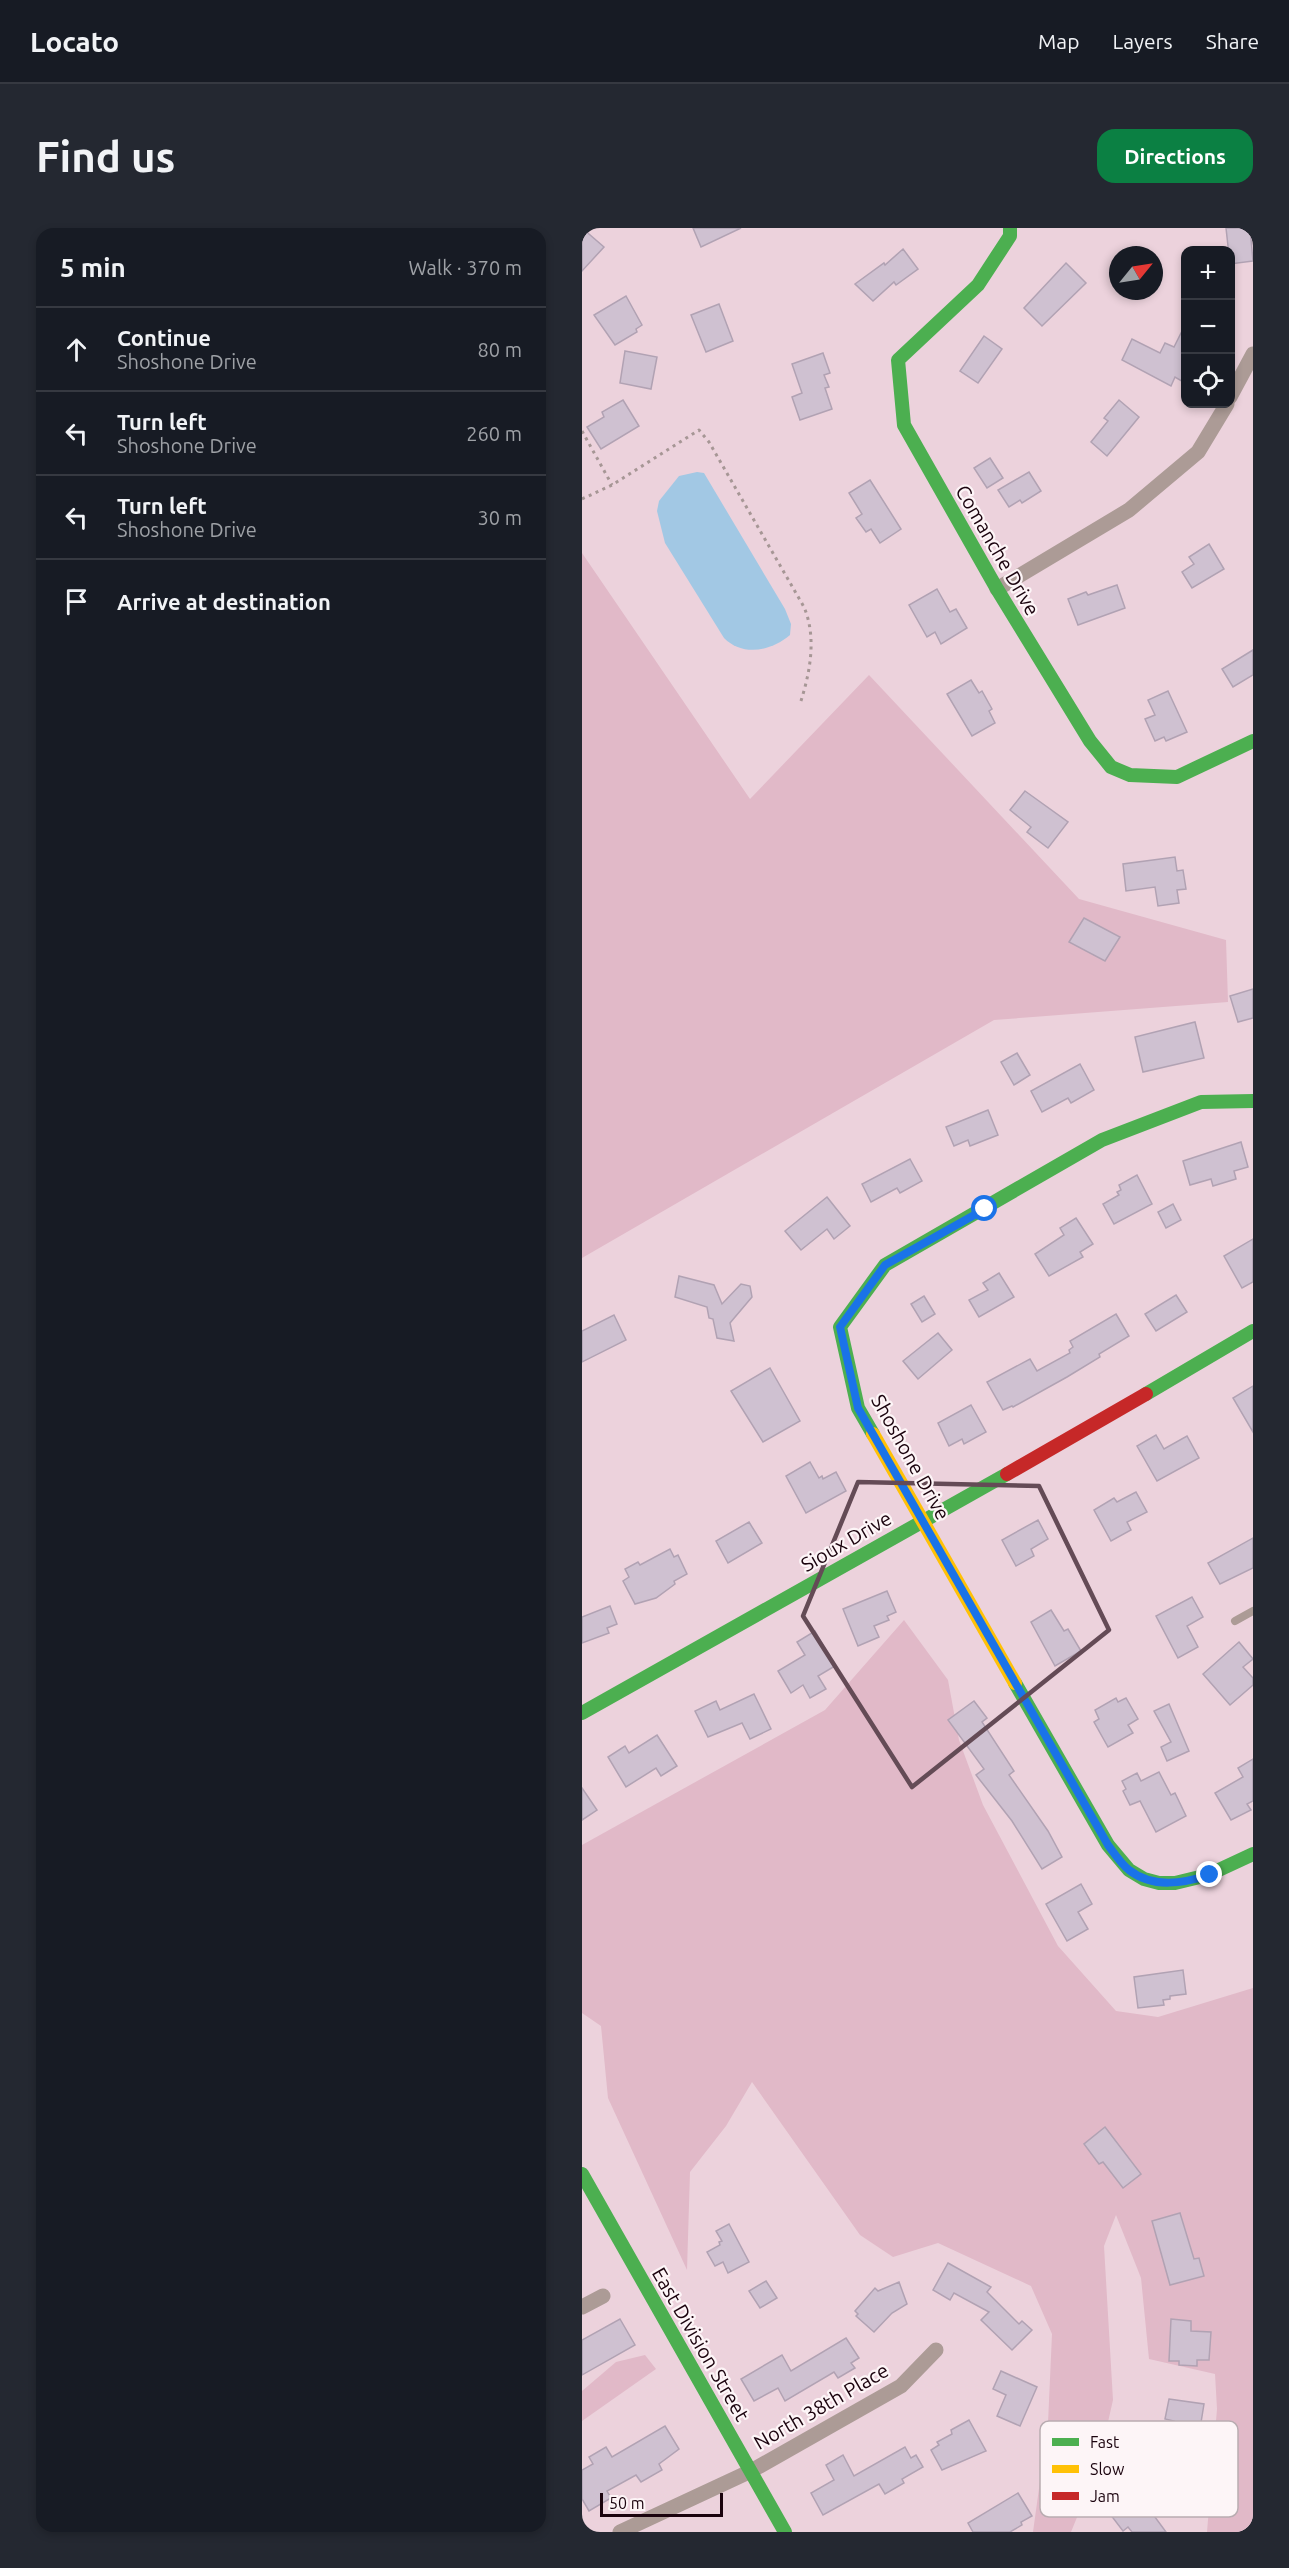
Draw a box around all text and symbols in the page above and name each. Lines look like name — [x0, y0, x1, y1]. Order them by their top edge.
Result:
text: Locato — [30, 26, 119, 57]
text: Map — [1038, 29, 1079, 53]
text: Layers — [1112, 29, 1173, 53]
text: Share — [1206, 29, 1259, 53]
button: Directions — [1097, 129, 1253, 183]
text: Find us — [36, 133, 175, 180]
north arrow — [1109, 246, 1163, 300]
map controls — [1181, 246, 1235, 408]
button: + — [1181, 246, 1235, 300]
text: 5 min — [60, 253, 126, 282]
text: Walk · 370 m — [409, 256, 522, 279]
button: − — [1181, 300, 1235, 354]
text: Continue — [117, 325, 211, 350]
icon: ahead — [60, 333, 93, 366]
text: 80 m — [478, 338, 522, 361]
text: Shoshone Drive — [117, 350, 257, 373]
button: locate — [1181, 354, 1235, 408]
text: Turn left — [117, 409, 207, 434]
icon: left — [60, 417, 93, 450]
text: 260 m — [466, 422, 522, 445]
text: Shoshone Drive — [117, 434, 257, 457]
street label: Comanche Drive — [951, 481, 1045, 619]
text: Turn left — [117, 493, 207, 518]
icon: left — [60, 501, 93, 534]
text: 30 m — [478, 506, 522, 529]
text: Shoshone Drive — [117, 518, 257, 541]
icon: arrive — [60, 585, 93, 618]
text: Arrive at destination — [117, 589, 331, 614]
route start — [971, 1195, 997, 1221]
street label: Shoshone Drive — [867, 1390, 955, 1524]
street label: Sioux Drive — [797, 1506, 895, 1576]
route end — [1196, 1861, 1222, 1887]
street label: East Division Street — [648, 2263, 754, 2425]
street label: North 38th Place — [750, 2358, 892, 2454]
legend — [1040, 2421, 1238, 2517]
text: Fast — [1090, 2433, 1120, 2451]
text: Slow — [1090, 2460, 1125, 2478]
text: Jam — [1090, 2487, 1120, 2505]
scale bar — [600, 2490, 723, 2518]
text: 50 m — [609, 2494, 645, 2512]

